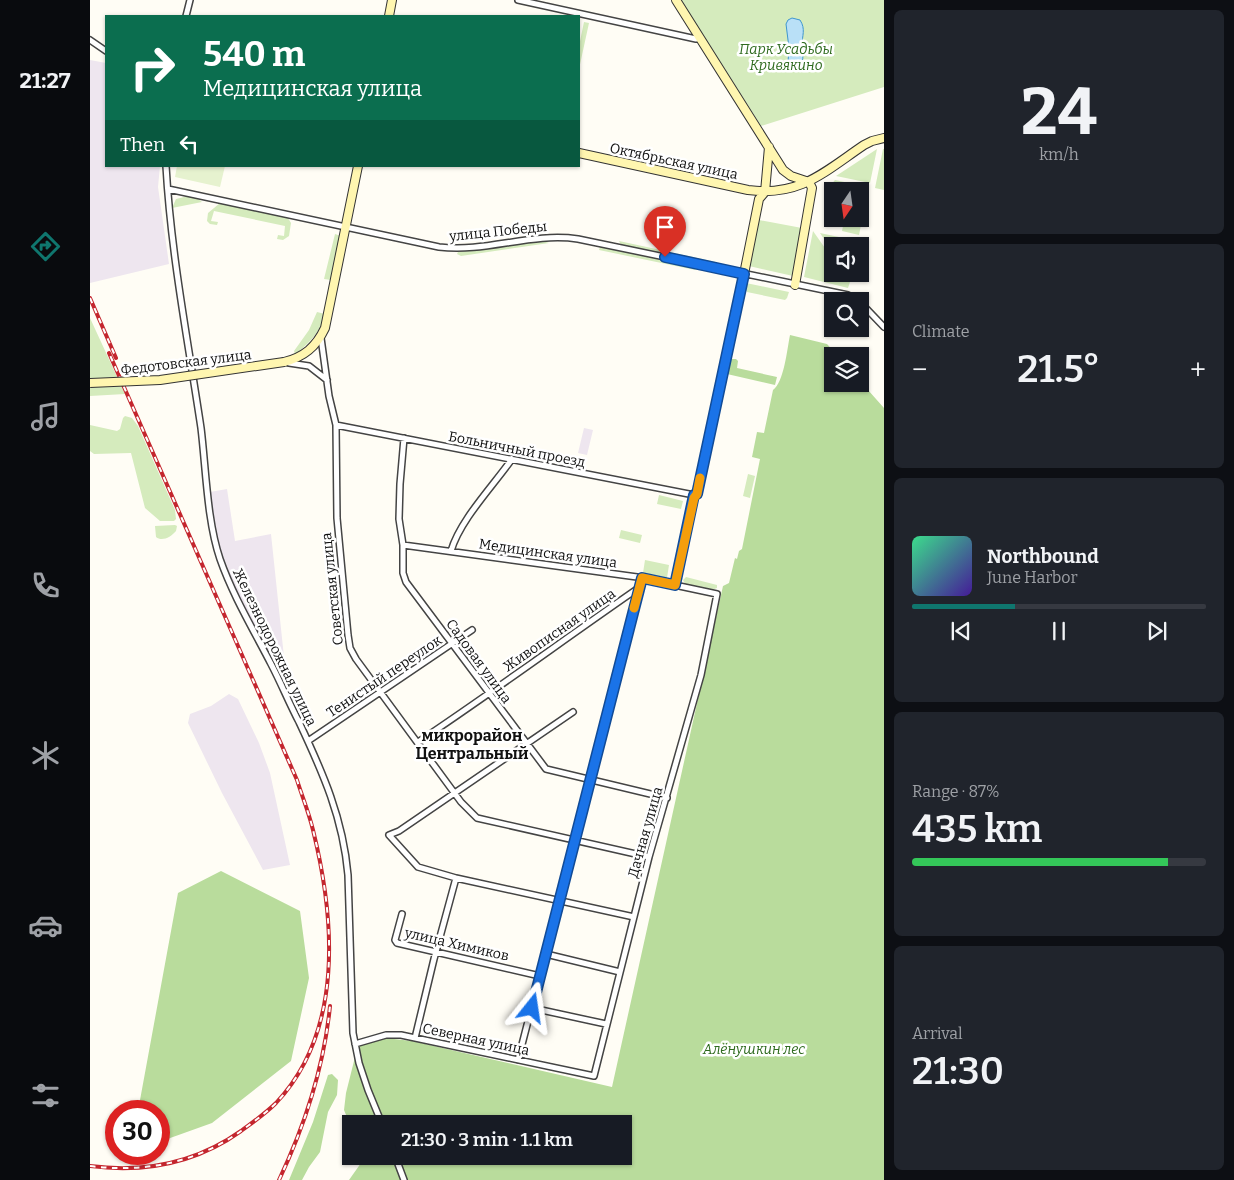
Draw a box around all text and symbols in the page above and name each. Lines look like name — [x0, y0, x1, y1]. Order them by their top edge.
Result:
text: 540 m — [203, 33, 305, 75]
icon: right — [120, 35, 185, 100]
park label: Парк Усадьбы Кривякино — [739, 41, 833, 74]
text: 21:27 — [19, 67, 71, 94]
text: 24 — [1021, 73, 1097, 151]
text: Медицинская улица — [203, 75, 422, 102]
icon: left — [175, 130, 203, 158]
text: Then — [120, 133, 165, 156]
street label: Октябрьская улица — [608, 140, 740, 183]
text: km/h — [1039, 145, 1079, 164]
north arrow — [824, 182, 869, 228]
map controls — [824, 182, 869, 392]
pin — [644, 206, 686, 257]
icon: arrive — [651, 213, 679, 241]
street label: улица Победы — [447, 218, 548, 245]
icon: directions — [28, 229, 63, 264]
button: sound — [824, 237, 869, 282]
button: search — [824, 292, 869, 337]
text: Climate — [912, 322, 970, 341]
street label: Федотовская улица — [120, 346, 253, 379]
text: 21.5° — [1017, 346, 1100, 392]
button: layers — [824, 347, 869, 392]
text: − — [912, 353, 927, 386]
text: + — [1190, 353, 1206, 386]
icon: music — [28, 399, 63, 434]
street label: Больничный проезд — [447, 428, 587, 471]
street label: Советская улица — [318, 531, 347, 646]
street label: Медицинская улица — [478, 535, 618, 572]
text: Northbound — [987, 545, 1099, 568]
street label: Железнодорожная улица — [229, 566, 320, 729]
icon: phone — [28, 568, 63, 603]
text: June Harbor — [987, 568, 1078, 587]
street label: Живописная улица — [500, 585, 619, 676]
street label: Садовая улица — [442, 616, 515, 707]
icon: previous — [947, 617, 975, 645]
icon: pause — [1045, 617, 1073, 645]
icon: next — [1143, 617, 1171, 645]
street label: Тенистый переулок — [324, 631, 446, 721]
district label: микрорайон Центральный — [415, 726, 529, 763]
icon: climate — [28, 738, 63, 773]
text: Range · 87% — [912, 782, 1000, 801]
street label: Дачная улица — [624, 784, 667, 880]
text: 435 km — [912, 806, 1042, 852]
icon: car — [28, 908, 63, 943]
street label: улица Химиков — [402, 924, 511, 965]
position arrow — [505, 981, 557, 1033]
street label: Северная улица — [421, 1020, 531, 1059]
text: Arrival — [912, 1024, 963, 1043]
park label: Алёнушкин лес — [702, 1041, 805, 1058]
text: 21:30 — [912, 1048, 1004, 1094]
icon: filters — [28, 1078, 63, 1113]
speed limit sign: 30 — [105, 1100, 170, 1165]
text: 21:30 · 3 min · 1.1 km — [401, 1128, 573, 1151]

